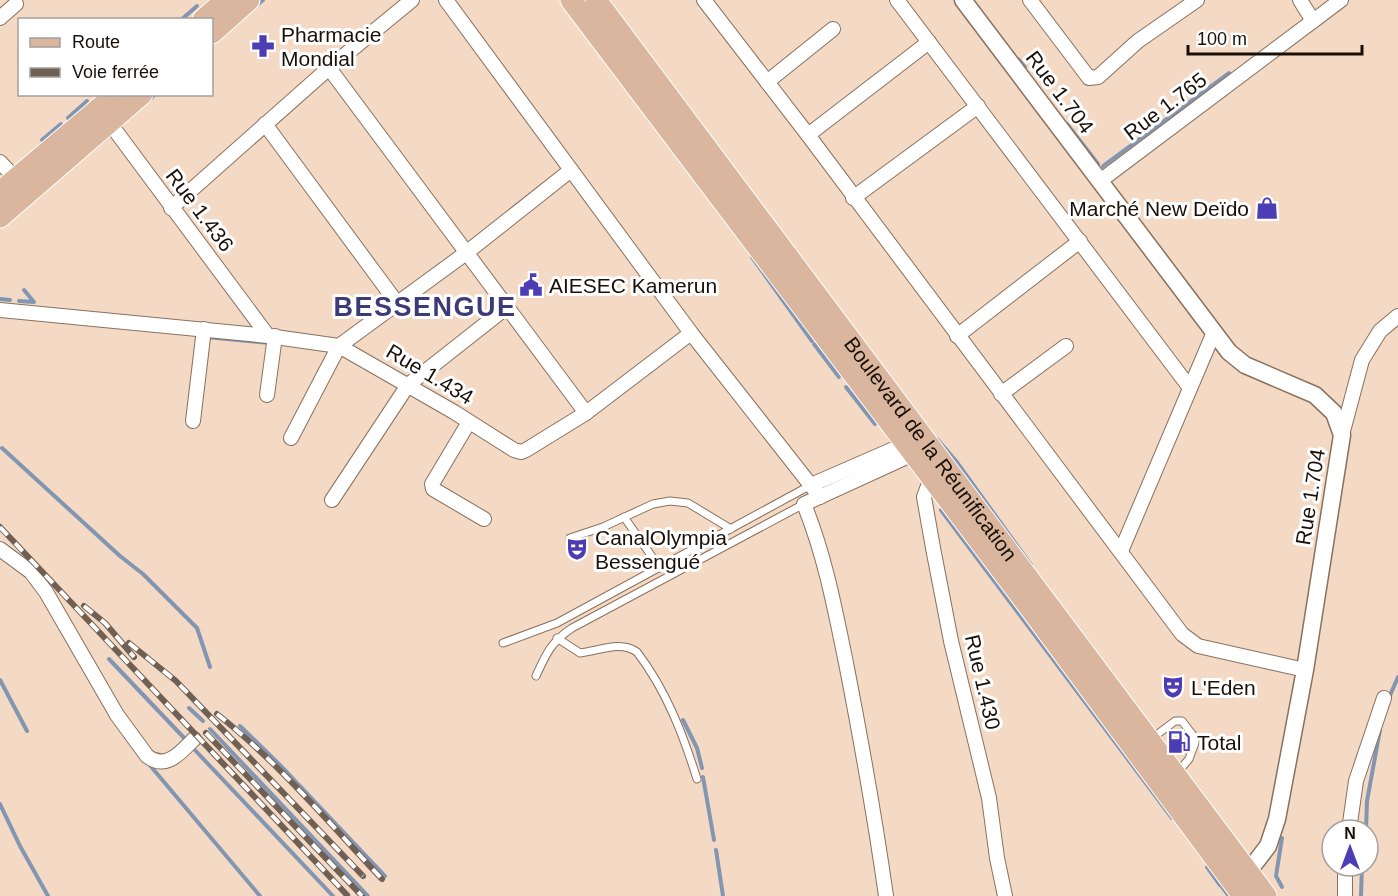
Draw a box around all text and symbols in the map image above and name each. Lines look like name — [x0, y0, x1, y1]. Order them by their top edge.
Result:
legend — [18, 18, 213, 96]
scale bar — [1188, 18, 1362, 56]
place label: Pharmacie Mondial — [281, 23, 381, 70]
text: 100 m — [1197, 29, 1247, 49]
text: Route — [72, 32, 120, 52]
pharmacy icon: Pharmacie Mondial — [250, 33, 276, 59]
street label: Rue 1.704 — [1022, 46, 1099, 138]
text: Voie ferrée — [72, 62, 159, 82]
street label: Rue 1.765 — [1119, 68, 1211, 144]
street label: Rue 1.436 — [162, 164, 238, 256]
shop icon: Marché New Deïdo — [1254, 195, 1280, 221]
place label: Marché New Deïdo — [1069, 197, 1249, 220]
public building icon: AIESEC Kamerun — [518, 272, 544, 298]
place label: AIESEC Kamerun — [549, 274, 717, 297]
district label: BESSENGUE — [333, 292, 517, 322]
street label: Boulevard de la Réunification — [840, 332, 1022, 565]
street label: Rue 1.434 — [383, 339, 478, 409]
street label: Rue 1.704 — [1291, 447, 1329, 547]
place label: CanalOlympia Bessengué — [595, 526, 727, 573]
theatre icon: CanalOlympia Bessengué — [564, 536, 590, 562]
street label: Rue 1.430 — [961, 632, 1005, 732]
theatre icon: L'Eden — [1160, 674, 1186, 700]
place label: L'Eden — [1191, 676, 1256, 699]
fuel station icon: Total — [1166, 729, 1192, 755]
place label: Total — [1197, 731, 1241, 754]
north arrow — [1320, 818, 1380, 878]
text: N — [1344, 825, 1356, 842]

